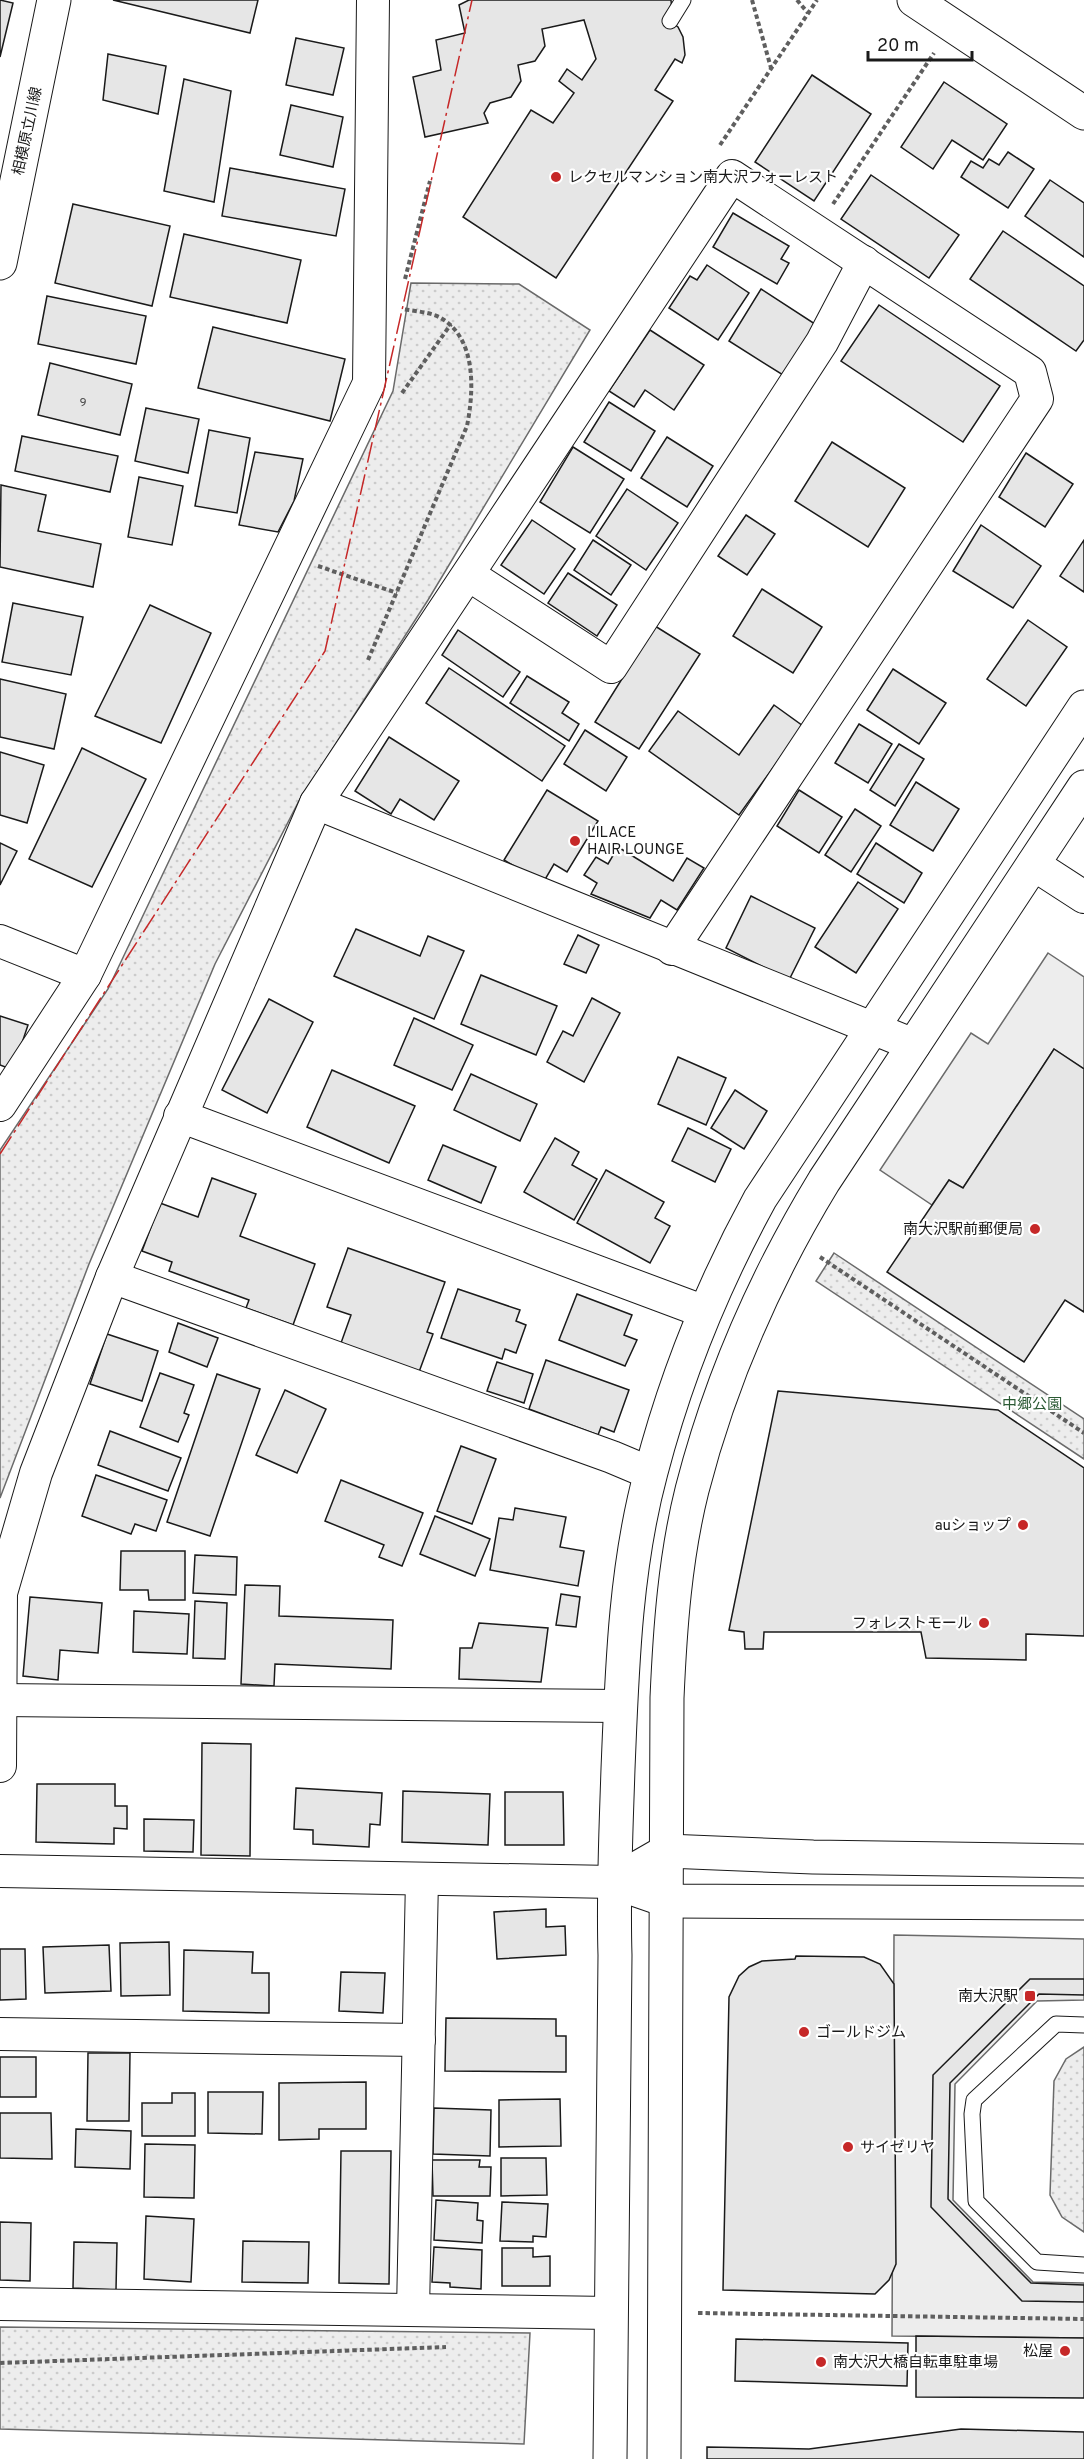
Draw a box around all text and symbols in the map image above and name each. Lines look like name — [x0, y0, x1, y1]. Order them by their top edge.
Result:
scale bar — [868, 24, 972, 62]
text: 20 m — [877, 35, 919, 58]
street label: 相模原立川線 — [10, 85, 47, 177]
place label: レクセルマンション南大沢フォーレスト — [568, 169, 838, 188]
marker: レクセルマンション南大沢フォーレスト — [549, 170, 563, 184]
house number: 9 — [79, 395, 87, 411]
place label: LILACE HAIR LOUNGE — [587, 824, 684, 860]
marker: LILACE HAIR LOUNGE — [568, 834, 582, 848]
place label: 南大沢駅前郵便局 — [903, 1221, 1023, 1240]
marker: 南大沢駅前郵便局 — [1028, 1222, 1042, 1236]
park label: 中郷公園 — [1002, 1396, 1062, 1415]
place label: auショップ — [935, 1517, 1011, 1536]
marker: auショップ — [1016, 1518, 1030, 1532]
place label: フォレストモール — [852, 1615, 972, 1634]
marker: フォレストモール — [977, 1616, 991, 1630]
place label: 南大沢駅 — [958, 1988, 1018, 2007]
marker: 南大沢駅 — [1023, 1989, 1037, 2003]
place label: ゴールドジム — [816, 2024, 906, 2043]
marker: ゴールドジム — [797, 2025, 811, 2039]
place label: サイゼリヤ — [860, 2139, 935, 2158]
marker: サイゼリヤ — [841, 2140, 855, 2154]
place label: 松屋 — [1023, 2343, 1053, 2362]
marker: 松屋 — [1058, 2344, 1072, 2358]
place label: 南大沢大橋自転車駐車場 — [833, 2354, 998, 2373]
marker: 南大沢大橋自転車駐車場 — [814, 2355, 828, 2369]

